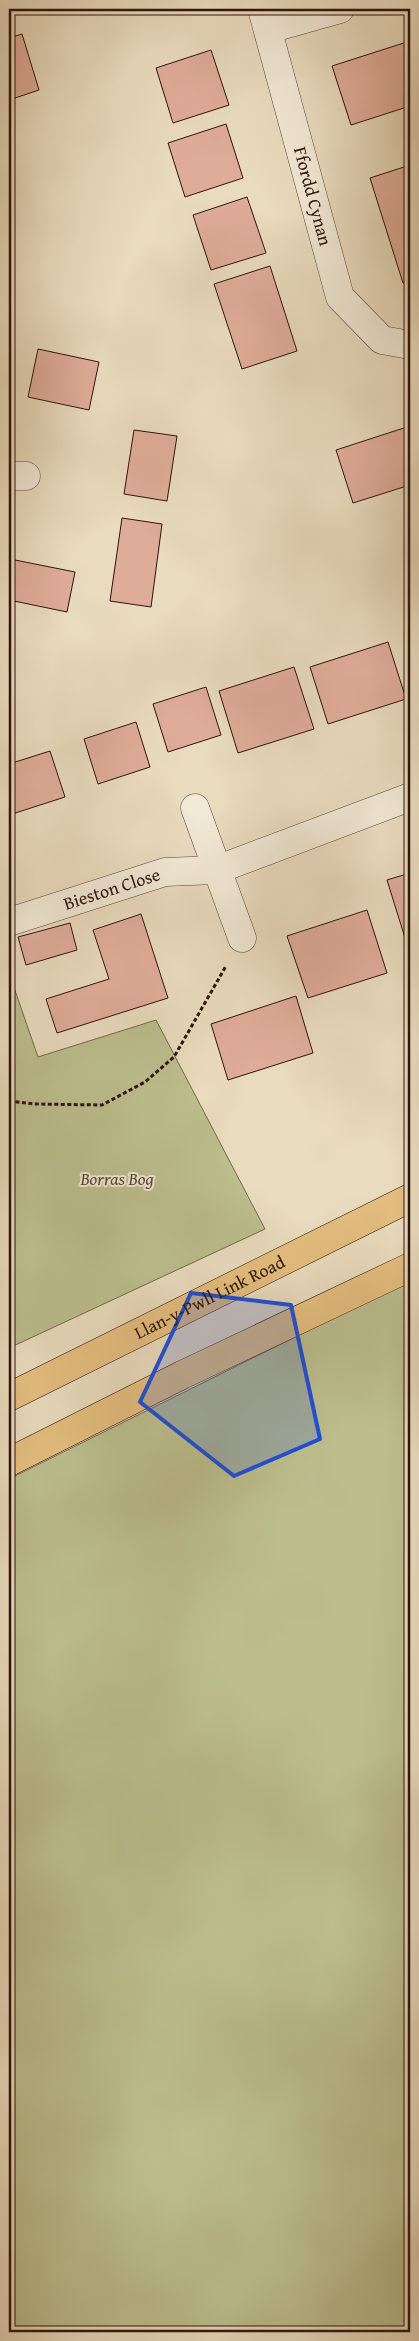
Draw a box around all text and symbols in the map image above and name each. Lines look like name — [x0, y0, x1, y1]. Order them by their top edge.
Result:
street label: Ffordd Cynan — [287, 144, 340, 249]
street label: Bieston Close — [60, 860, 164, 917]
park label: Borras Bog — [79, 1165, 154, 1192]
street label: Llan-y-Pwll Link Road — [129, 1248, 290, 1346]

